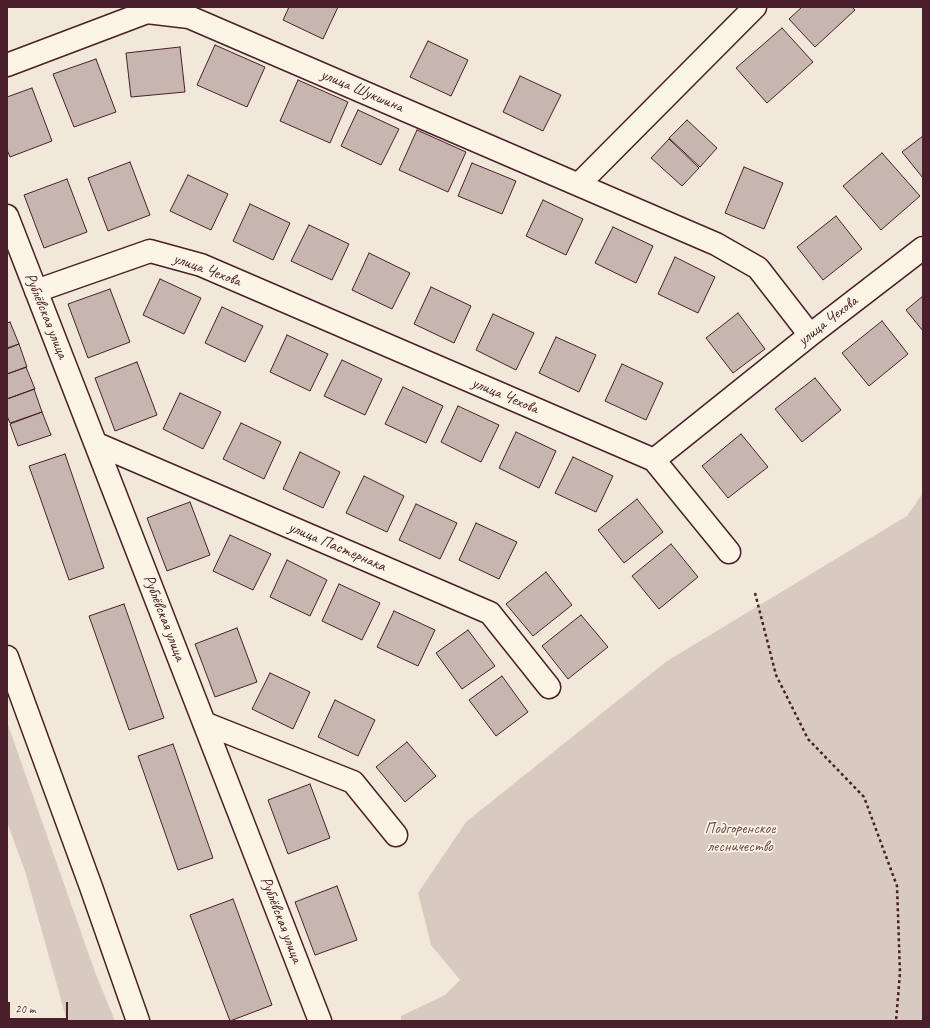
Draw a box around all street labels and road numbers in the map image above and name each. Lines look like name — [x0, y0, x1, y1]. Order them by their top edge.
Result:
street label: улица Шукшина — [318, 65, 406, 117]
street label: улица Чехова — [171, 249, 243, 291]
street label: Рублёвская улица — [20, 270, 72, 362]
street label: улица Чехова — [794, 292, 862, 350]
street label: улица Чехова — [469, 373, 541, 419]
street label: улица Пастернака — [285, 518, 389, 576]
street label: Рублёвская улица — [139, 572, 189, 664]
street label: Рублёвская улица — [256, 874, 306, 966]

